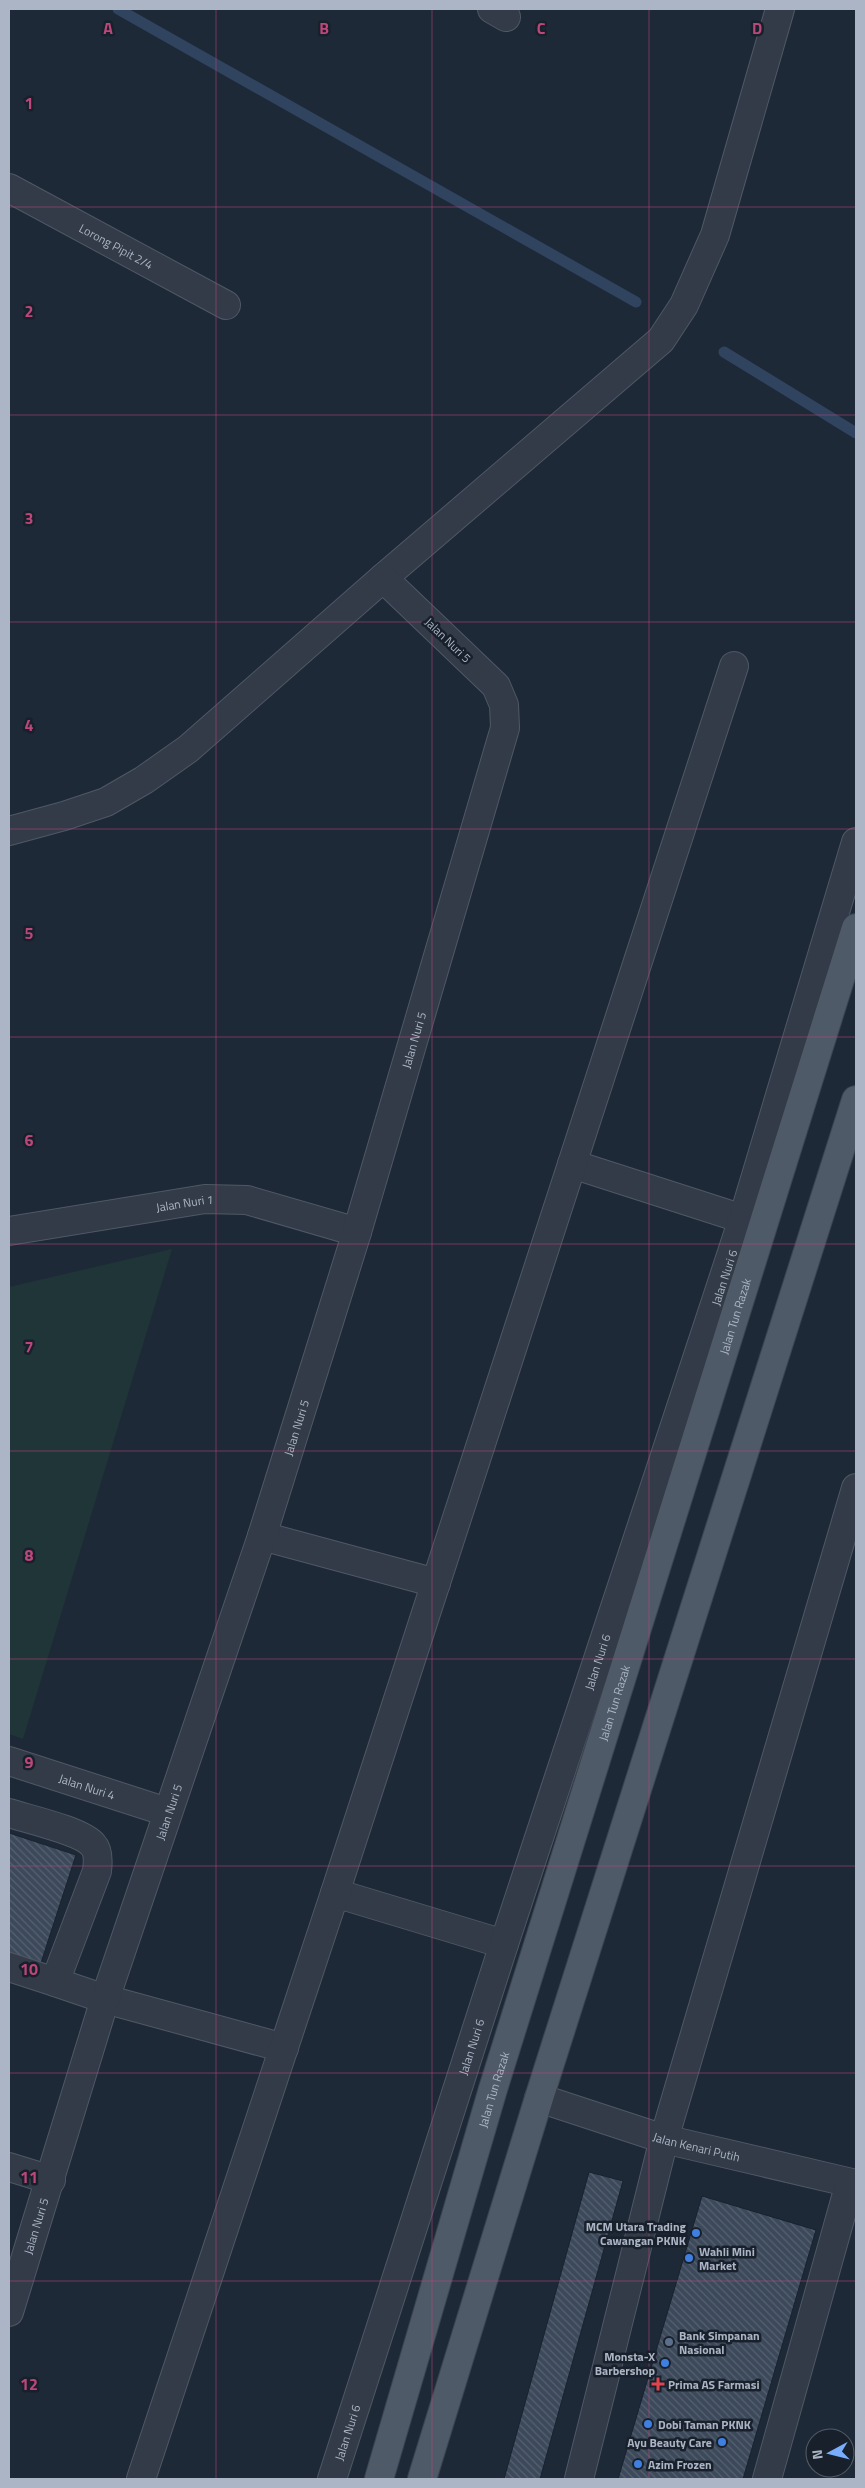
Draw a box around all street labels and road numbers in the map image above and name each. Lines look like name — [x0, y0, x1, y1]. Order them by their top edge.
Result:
street label: Lorong Pipit 2/4 — [76, 218, 157, 274]
street label: Jalan Nuri 5 — [421, 613, 476, 667]
street label: Jalan Nuri 5 — [396, 1009, 431, 1070]
street label: Jalan Nuri 1 — [154, 1189, 214, 1216]
street label: Jalan Nuri 6 — [706, 1246, 742, 1308]
street label: Jalan Tun Razak — [714, 1276, 756, 1357]
street label: Jalan Nuri 5 — [278, 1397, 314, 1458]
street label: Jalan Nuri 6 — [579, 1631, 615, 1692]
street label: Jalan Tun Razak — [593, 1662, 635, 1743]
street label: Jalan Nuri 4 — [56, 1768, 118, 1804]
street label: Jalan Nuri 5 — [150, 1781, 187, 1842]
street label: Jalan Nuri 6 — [453, 2016, 489, 2077]
street label: Jalan Tun Razak — [473, 2049, 514, 2130]
street label: Jalan Kenari Putih — [651, 2127, 742, 2166]
street label: Jalan Nuri 5 — [18, 2195, 53, 2256]
street label: Jalan Nuri 6 — [329, 2402, 365, 2463]

